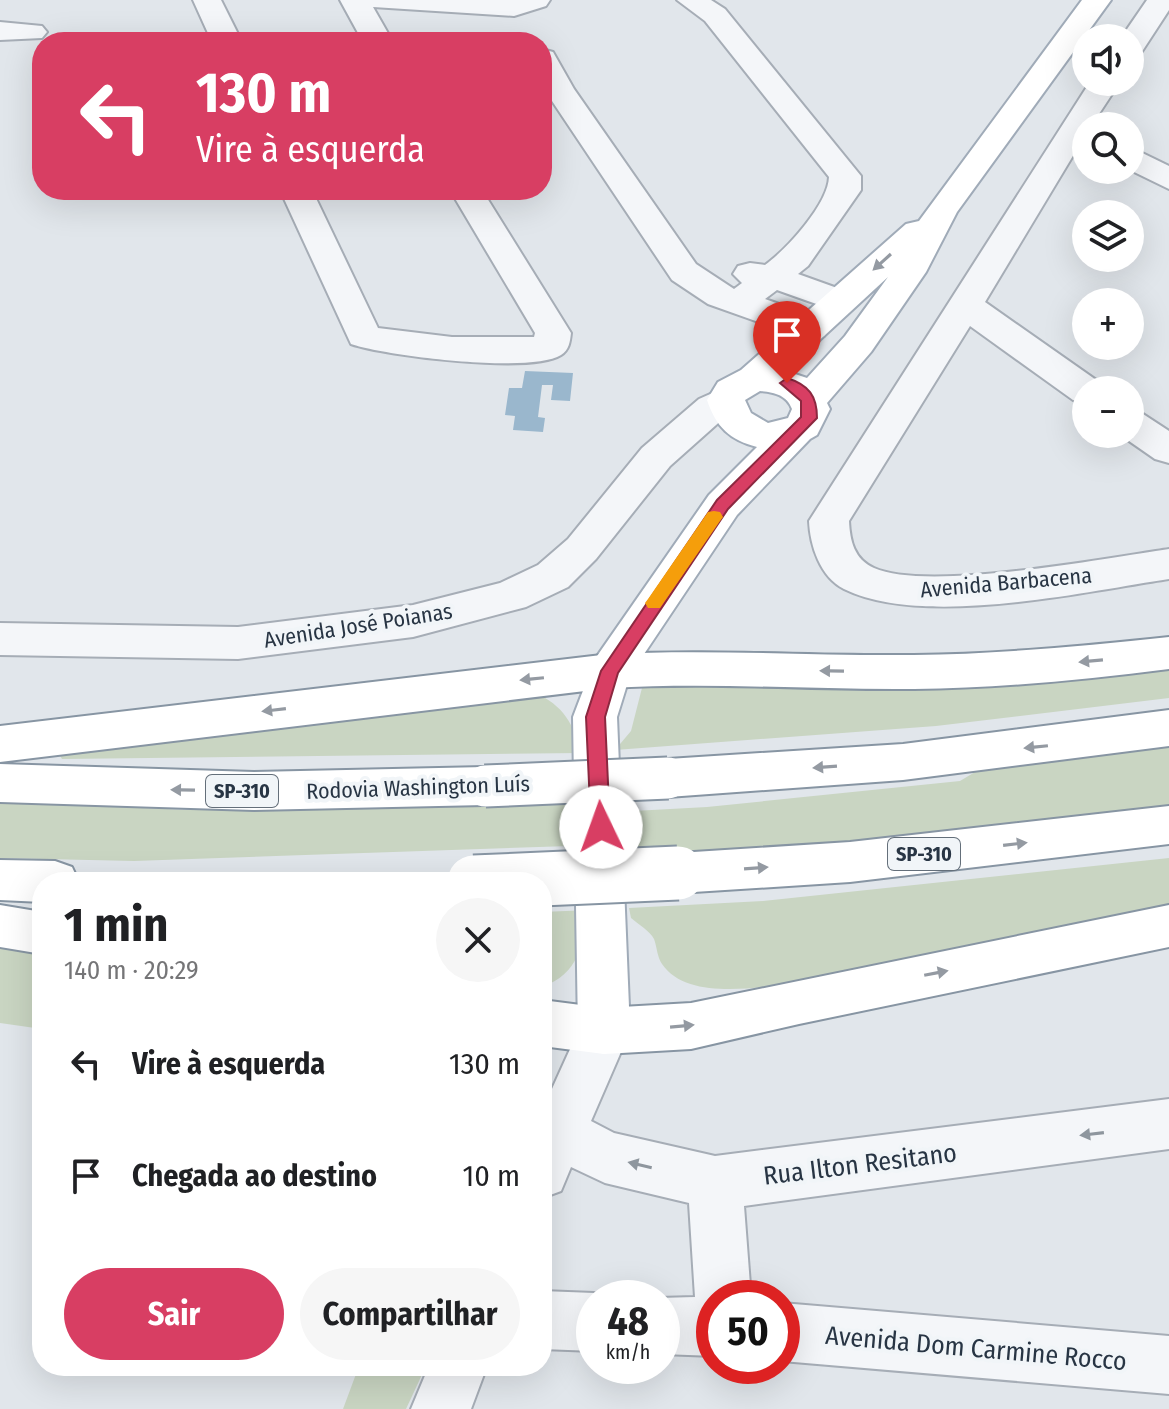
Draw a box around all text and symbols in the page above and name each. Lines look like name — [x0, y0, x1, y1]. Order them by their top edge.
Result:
map controls — [1072, 24, 1144, 448]
button: sound — [1072, 24, 1144, 96]
text: 130 m — [196, 60, 331, 127]
icon: left — [64, 64, 168, 168]
button: search — [1072, 112, 1144, 184]
text: Vire à esquerda — [196, 128, 425, 172]
button: layers — [1072, 200, 1144, 272]
one-way arrow — [872, 253, 892, 271]
button: + — [1072, 288, 1144, 360]
pin — [753, 301, 821, 383]
icon: arrive — [765, 313, 809, 357]
button: − — [1072, 376, 1144, 448]
street label: Avenida Barbacena — [919, 562, 1093, 603]
street label: Avenida José Poianas — [262, 597, 454, 654]
one-way arrow — [1078, 655, 1103, 668]
one-way arrow — [819, 665, 844, 677]
one-way arrow — [519, 672, 544, 685]
one-way arrow — [261, 704, 286, 717]
one-way arrow — [1023, 740, 1048, 753]
one-way arrow — [812, 761, 837, 774]
street label: Rodovia Washington Luís — [306, 770, 530, 805]
road number: SP-310 — [206, 775, 278, 807]
one-way arrow — [170, 783, 195, 796]
position arrow — [559, 785, 643, 869]
one-way arrow — [1003, 837, 1028, 850]
road number: SP-310 — [888, 838, 960, 870]
one-way arrow — [744, 861, 769, 874]
text: 1 min — [64, 896, 169, 954]
button: close — [436, 898, 520, 982]
text: 140 m · 20:29 — [64, 955, 199, 986]
one-way arrow — [924, 967, 949, 979]
one-way arrow — [670, 1020, 695, 1033]
icon: left — [64, 1042, 108, 1086]
text: Vire à esquerda — [132, 1046, 325, 1082]
text: 130 m — [449, 1046, 520, 1082]
one-way arrow — [1079, 1128, 1104, 1141]
street label: Rua Ilton Resitano — [762, 1137, 959, 1192]
icon: arrive — [64, 1154, 108, 1198]
text: Chegada ao destino — [132, 1158, 377, 1194]
text: 10 m — [463, 1158, 520, 1194]
one-way arrow — [627, 1158, 652, 1171]
button: Sair — [64, 1268, 284, 1360]
button: Compartilhar — [300, 1268, 520, 1360]
speed limit sign: 50 — [696, 1280, 800, 1384]
text: 48 — [607, 1298, 649, 1346]
street label: Avenida Dom Carmine Rocco — [824, 1320, 1128, 1377]
text: km/h — [606, 1340, 650, 1364]

